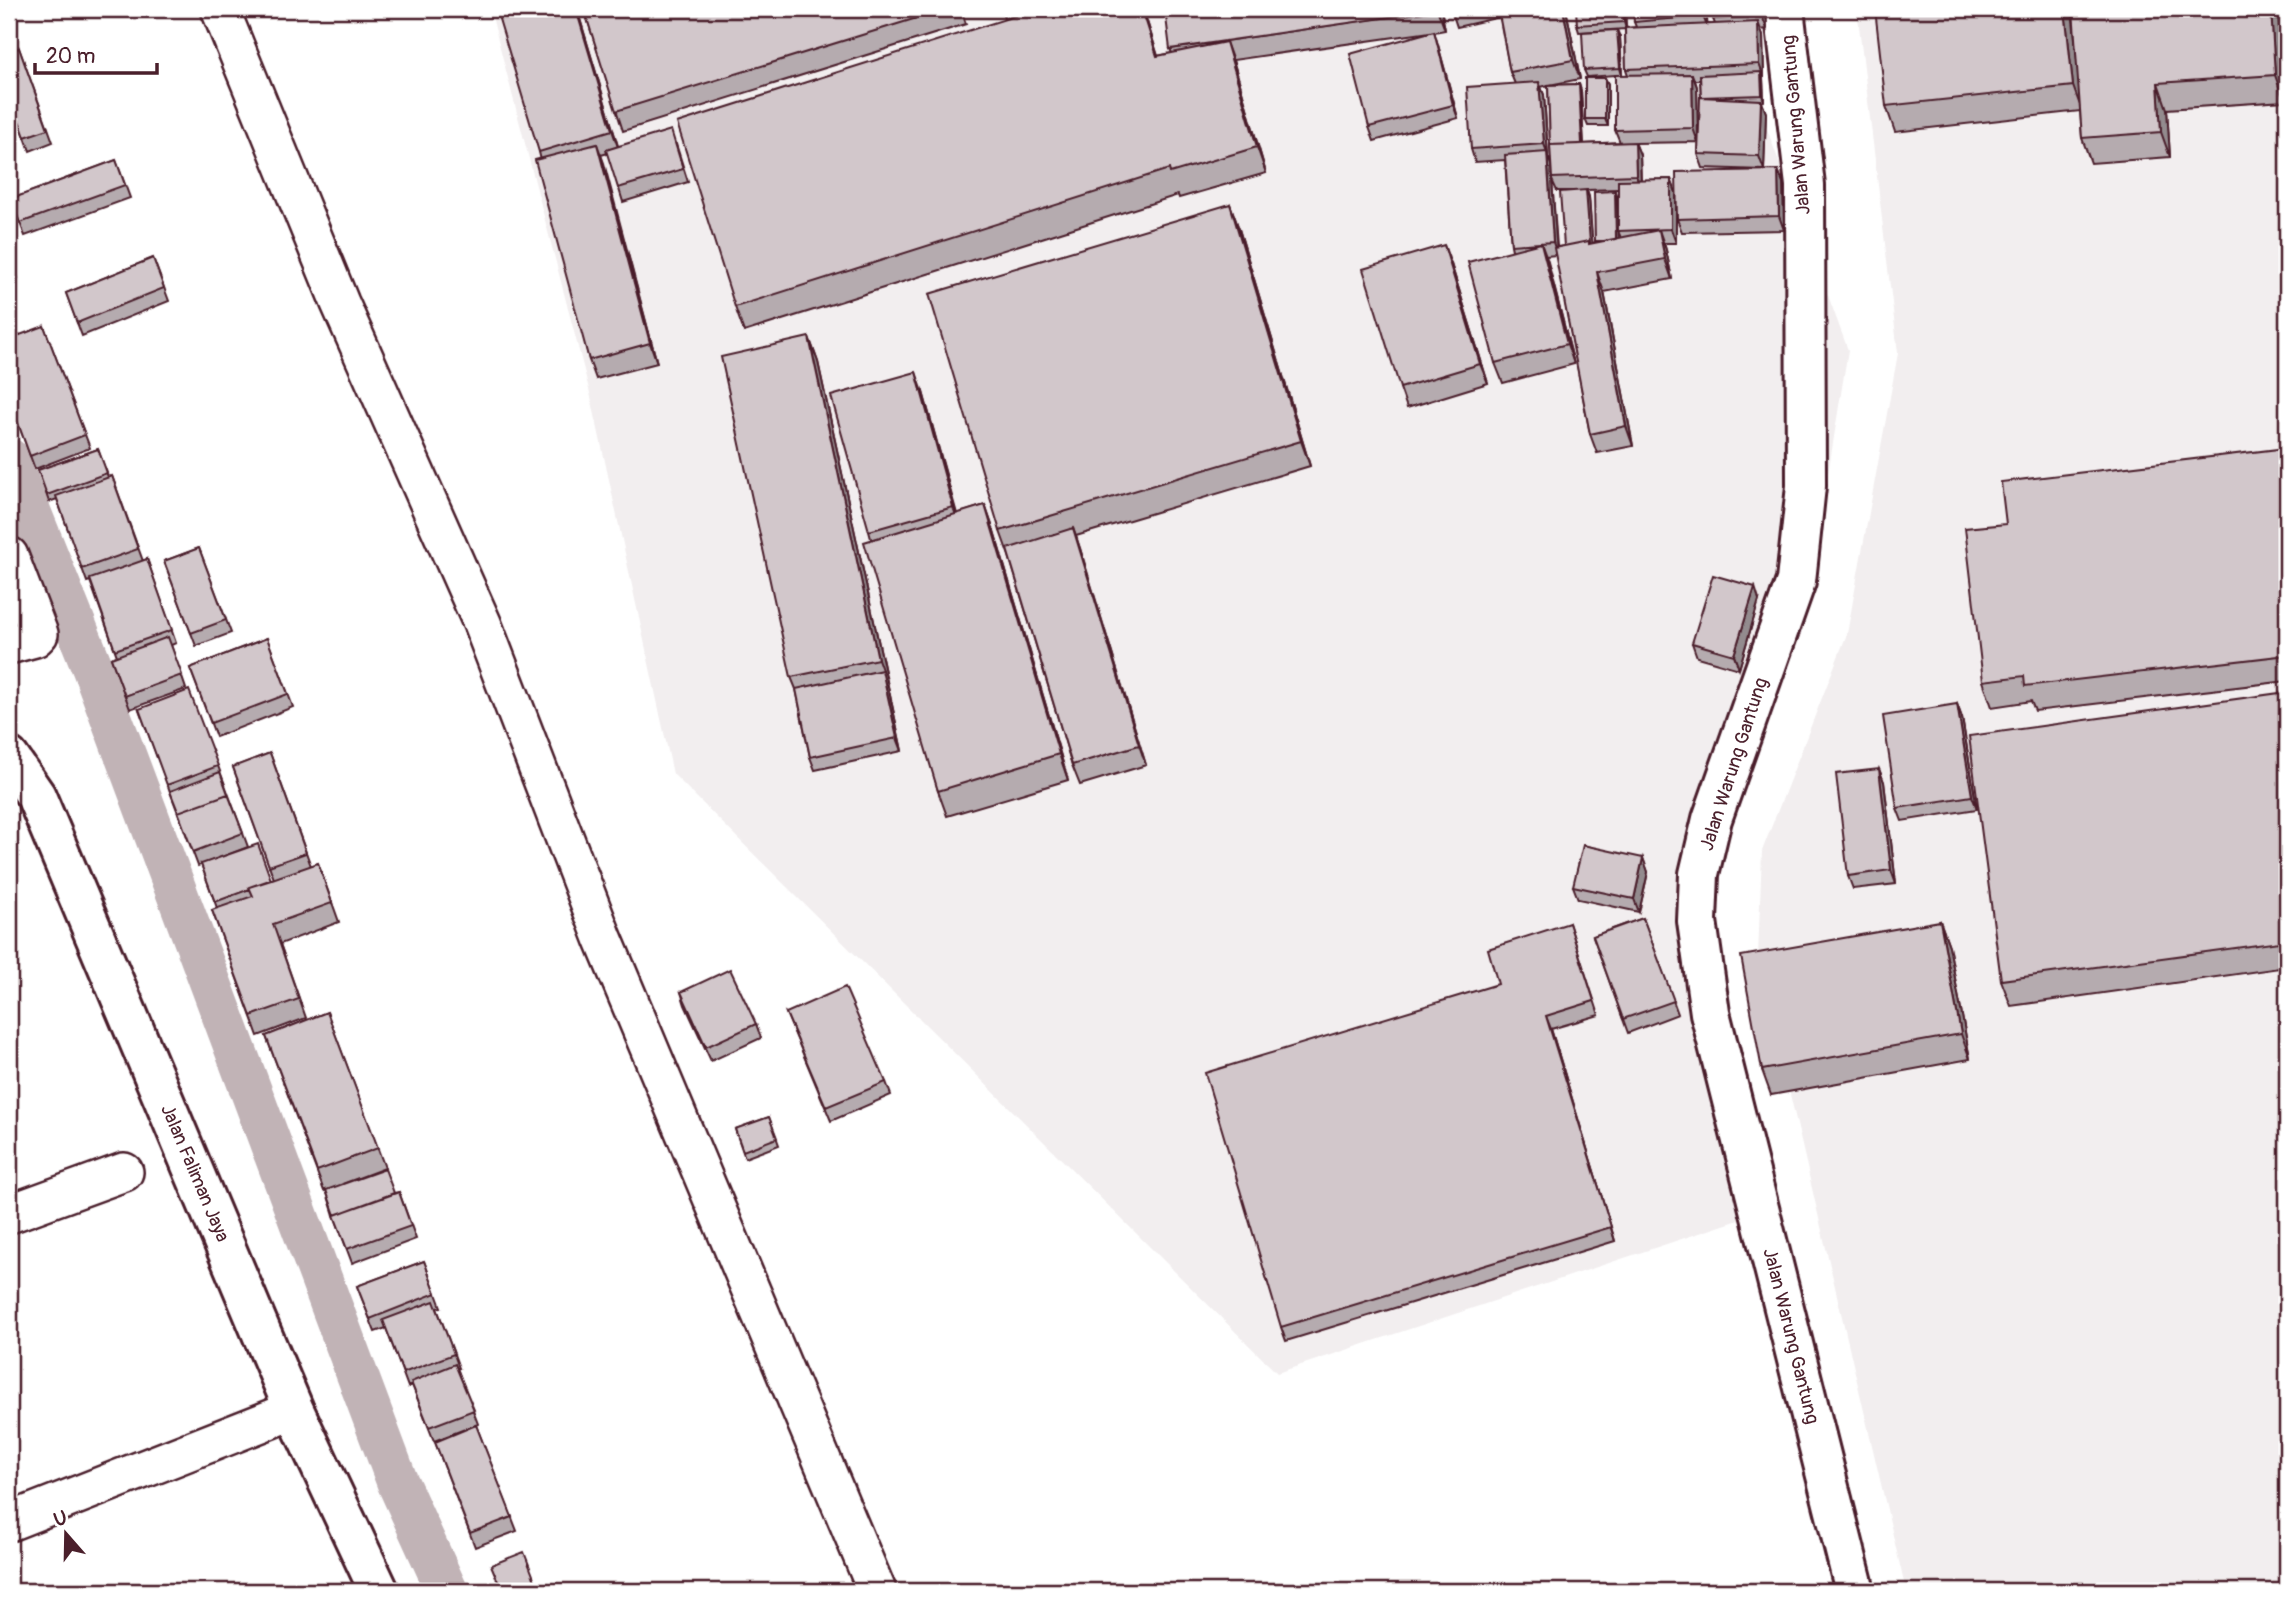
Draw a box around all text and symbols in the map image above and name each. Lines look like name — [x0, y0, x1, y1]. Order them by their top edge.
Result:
scale bar — [35, 32, 158, 76]
street label: Jalan Warung Gantung — [1776, 34, 1816, 216]
text: 20 m — [46, 43, 95, 70]
street label: Jalan Warung Gantung — [1695, 675, 1773, 853]
street label: Jalan Faliman Jaya — [155, 1101, 235, 1246]
street label: Jalan Warung Gantung — [1758, 1246, 1824, 1426]
north arrow — [32, 1498, 102, 1568]
text: U — [51, 1506, 71, 1532]

